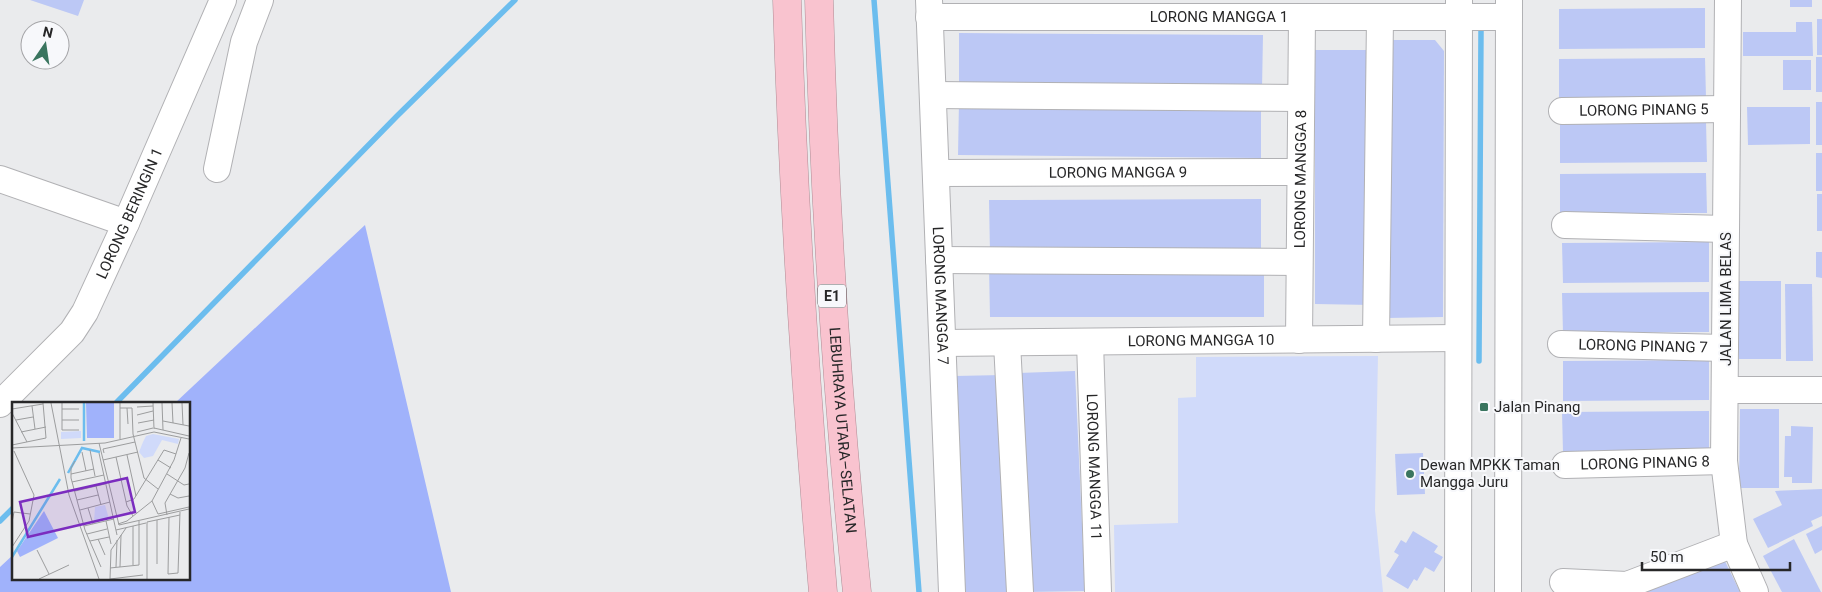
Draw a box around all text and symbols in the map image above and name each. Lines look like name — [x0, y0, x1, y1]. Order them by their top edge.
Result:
street label: LORONG MANGGA 1 — [1150, 8, 1288, 26]
north arrow — [20, 20, 70, 70]
text: N — [41, 23, 55, 41]
street label: LORONG PINANG 5 — [1579, 100, 1709, 120]
street label: LORONG MANGGA 8 — [1291, 110, 1310, 248]
street label: LORONG BERINGIN 1 — [93, 145, 167, 282]
street label: LORONG MANGGA 9 — [1049, 163, 1187, 182]
street label: LORONG MANGGA 7 — [929, 226, 952, 365]
street label: JALAN LIMA BELAS — [1717, 232, 1735, 366]
road number: E1 — [818, 284, 846, 308]
street label: LEBUHRAYA UTARA–SELATAN — [825, 327, 860, 534]
street label: LORONG MANGGA 10 — [1128, 331, 1274, 350]
street label: LORONG PINANG 7 — [1578, 335, 1708, 357]
street label: LORONG MANGGA 11 — [1083, 393, 1105, 541]
place label: Jalan Pinang — [1494, 398, 1581, 416]
marker: Jalan Pinang — [1478, 401, 1490, 413]
inset map — [12, 402, 190, 580]
street label: LORONG PINANG 8 — [1580, 452, 1710, 474]
place label: Dewan MPKK Taman Mangga Juru — [1420, 456, 1560, 491]
marker: Dewan MPKK Taman Mangga Juru — [1404, 468, 1416, 480]
scale bar — [1642, 540, 1790, 572]
text: 50 m — [1650, 548, 1684, 566]

